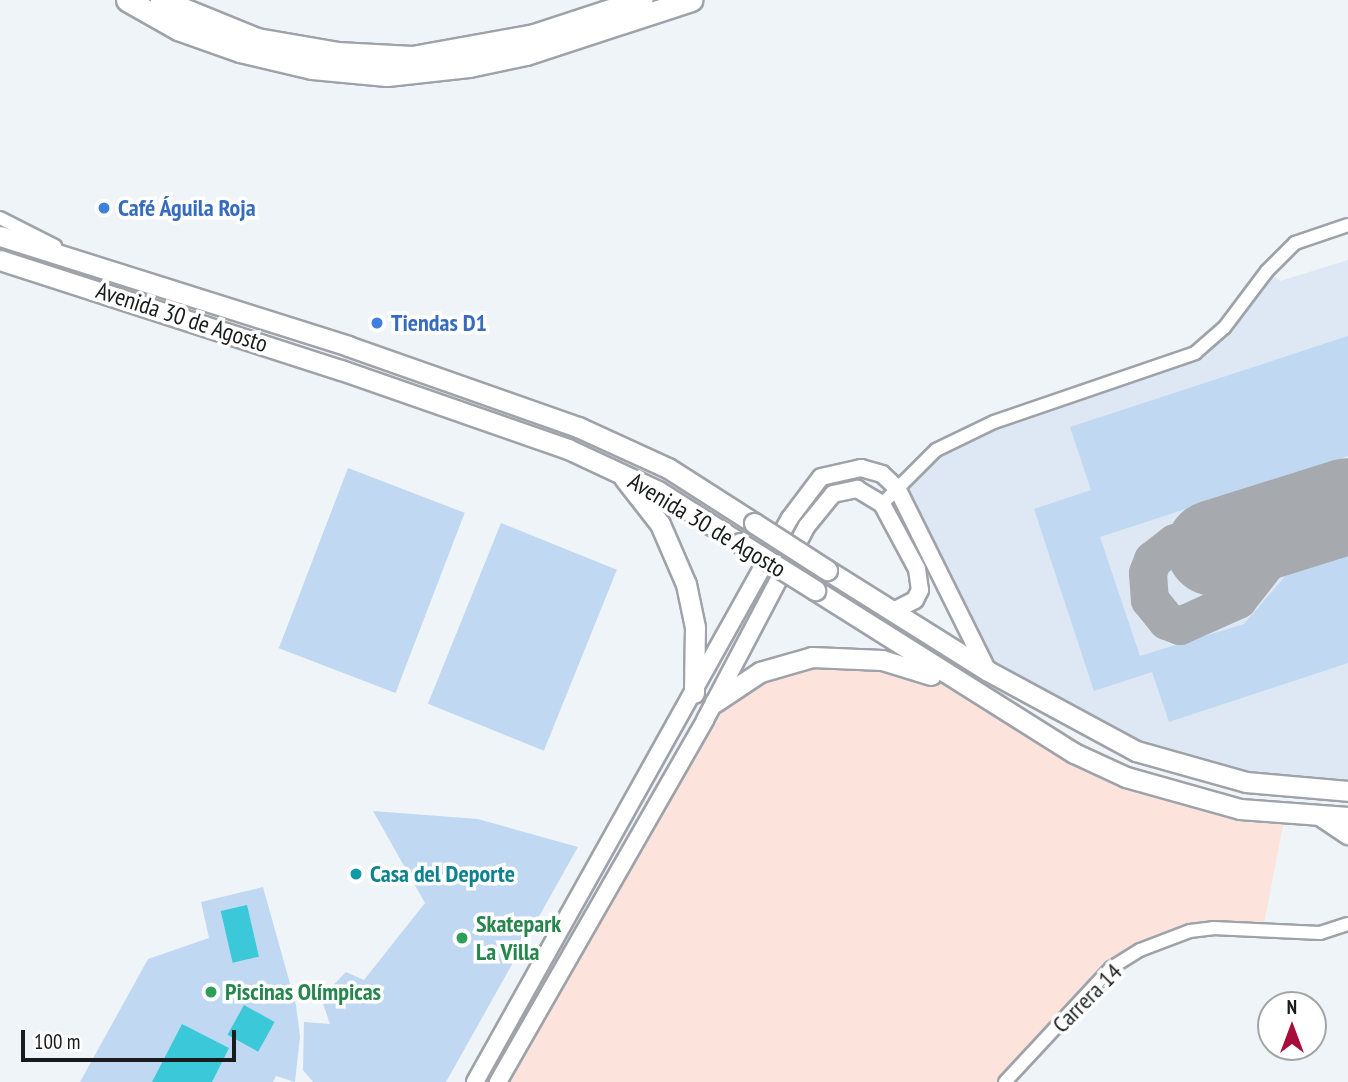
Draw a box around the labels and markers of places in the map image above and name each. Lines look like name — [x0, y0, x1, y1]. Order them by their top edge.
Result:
place label: Café Águila Roja — [118, 194, 256, 222]
marker: Café Águila Roja — [96, 200, 112, 216]
place label: Tiendas D1 — [391, 309, 487, 337]
marker: Tiendas D1 — [369, 315, 385, 331]
place label: Casa del Deporte — [370, 860, 515, 888]
marker: Casa del Deporte — [348, 866, 364, 882]
place label: Skatepark La Villa — [476, 910, 561, 966]
marker: Skatepark La Villa — [454, 930, 470, 946]
place label: Piscinas Olímpicas — [225, 978, 381, 1006]
marker: Piscinas Olímpicas — [203, 984, 219, 1000]

